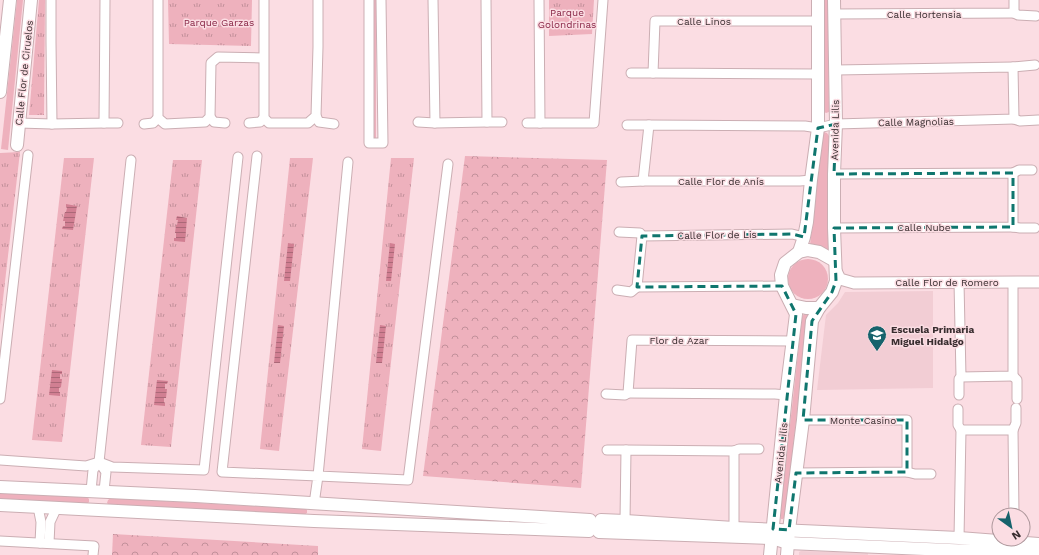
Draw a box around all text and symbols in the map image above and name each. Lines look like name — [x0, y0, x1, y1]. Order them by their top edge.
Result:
park label: Parque Golondrinas — [538, 7, 596, 30]
street label: Calle Hortensia — [887, 9, 962, 20]
street label: Calle Linos — [677, 16, 731, 27]
park label: Parque Garzas — [184, 17, 254, 28]
street label: Calle Flor de Ciruelos — [13, 20, 35, 126]
street label: Avenida Lilis — [829, 99, 841, 161]
street label: Calle Magnolias — [878, 116, 954, 128]
street label: Calle Flor de Anís — [678, 176, 764, 187]
street label: Calle Nube — [897, 222, 951, 233]
street label: Calle Flor de Lis — [677, 229, 757, 241]
street label: Calle Flor de Romero — [895, 277, 999, 288]
school or university icon: Escuela Primaria Miguel Hidalgo — [866, 324, 888, 352]
place label: Escuela Primaria Miguel Hidalgo — [891, 324, 974, 347]
street label: Flor de Azar — [649, 335, 709, 346]
street label: Monte Casino — [830, 415, 896, 426]
street label: Avenida Lilis — [772, 422, 790, 484]
north arrow — [991, 507, 1031, 547]
text: N — [1009, 527, 1023, 543]

